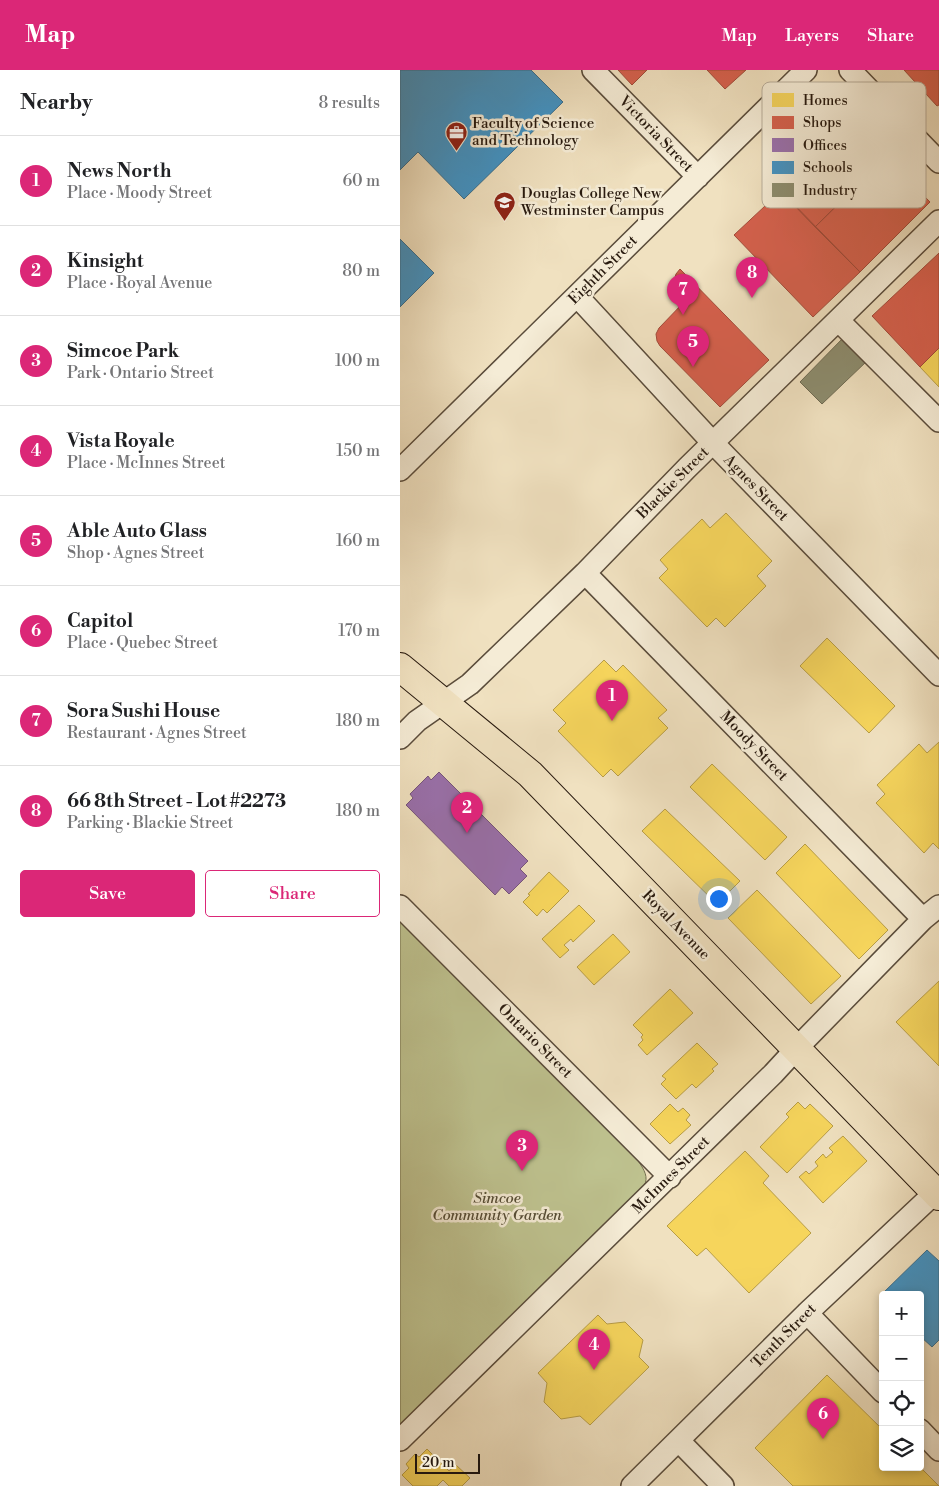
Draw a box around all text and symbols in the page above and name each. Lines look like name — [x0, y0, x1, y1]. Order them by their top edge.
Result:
text: Map — [25, 20, 75, 50]
text: Map — [722, 24, 757, 47]
text: Layers — [785, 24, 839, 47]
text: Share — [867, 24, 914, 47]
legend — [762, 82, 926, 208]
text: Nearby — [20, 90, 93, 116]
street label: Victoria Street — [614, 91, 698, 177]
text: Homes — [803, 92, 848, 110]
text: 8 results — [318, 93, 380, 113]
place label: Faculty of Science and Technology — [472, 114, 594, 150]
text: Shops — [803, 114, 841, 132]
office icon: Faculty of Science and Technology — [444, 120, 468, 151]
text: Offices — [803, 137, 847, 155]
text: News North — [67, 159, 171, 183]
text: Schools — [803, 159, 852, 177]
text: 1 — [32, 171, 40, 191]
text: 60 m — [342, 171, 380, 191]
text: Industry — [803, 182, 857, 200]
text: Place · Moody Street — [67, 183, 212, 203]
place label: Douglas College New Westminster Campus — [520, 184, 664, 220]
school or university icon: Douglas College New Westminster Campus — [493, 190, 517, 221]
street label: Eighth Street — [564, 231, 642, 309]
text: Kinsight — [67, 249, 144, 273]
pin: 8 — [736, 257, 768, 298]
text: 2 — [31, 261, 41, 281]
text: 80 m — [342, 261, 380, 281]
text: Place · Royal Avenue — [67, 273, 212, 293]
pin: 7 — [667, 274, 699, 315]
pin: 5 — [677, 326, 709, 367]
text: Simcoe Park — [67, 339, 179, 363]
text: 3 — [31, 351, 41, 371]
text: 100 m — [335, 351, 380, 371]
text: Park · Ontario Street — [67, 363, 214, 383]
text: Vista Royale — [67, 429, 175, 453]
text: 4 — [31, 441, 41, 461]
text: 150 m — [336, 441, 380, 461]
street label: Blackie Street — [632, 442, 714, 524]
street label: Agnes Street — [719, 450, 793, 526]
text: Place · McInnes Street — [67, 453, 225, 473]
text: Able Auto Glass — [67, 519, 207, 543]
text: 5 — [31, 531, 41, 551]
text: 160 m — [336, 531, 380, 551]
text: Shop · Agnes Street — [67, 543, 204, 563]
text: Capitol — [67, 609, 133, 633]
text: 6 — [31, 621, 41, 641]
text: 170 m — [338, 621, 380, 641]
text: Place · Quebec Street — [67, 633, 218, 653]
pin: 1 — [596, 680, 628, 721]
text: Sora Sushi House — [67, 699, 220, 723]
street label: Moody Street — [716, 707, 793, 785]
text: 7 — [31, 711, 41, 731]
text: 180 m — [336, 711, 380, 731]
text: Restaurant · Agnes Street — [67, 723, 247, 743]
text: 66 8th Street - Lot #2273 — [67, 789, 286, 813]
pin: 2 — [451, 792, 483, 833]
text: 8 — [31, 801, 41, 821]
text: 180 m — [336, 801, 380, 821]
text: Parking · Blackie Street — [67, 813, 233, 833]
button: Save — [20, 870, 195, 917]
button: Share — [205, 870, 380, 917]
street label: Royal Avenue — [638, 886, 714, 964]
your location — [706, 886, 732, 912]
street label: Ontario Street — [494, 1000, 577, 1083]
pin: 3 — [506, 1130, 538, 1171]
street label: McInnes Street — [628, 1132, 714, 1218]
park label: Simcoe Community Garden — [432, 1189, 562, 1225]
map controls — [879, 1291, 924, 1471]
button: + — [879, 1291, 924, 1336]
street label: Tenth Street — [748, 1299, 821, 1372]
pin: 4 — [578, 1329, 610, 1370]
button: − — [879, 1336, 924, 1381]
button: locate — [879, 1381, 924, 1426]
pin: 6 — [807, 1398, 839, 1439]
button: layers — [879, 1426, 924, 1471]
scale bar — [415, 1451, 480, 1474]
text: 20 m — [422, 1454, 454, 1472]

